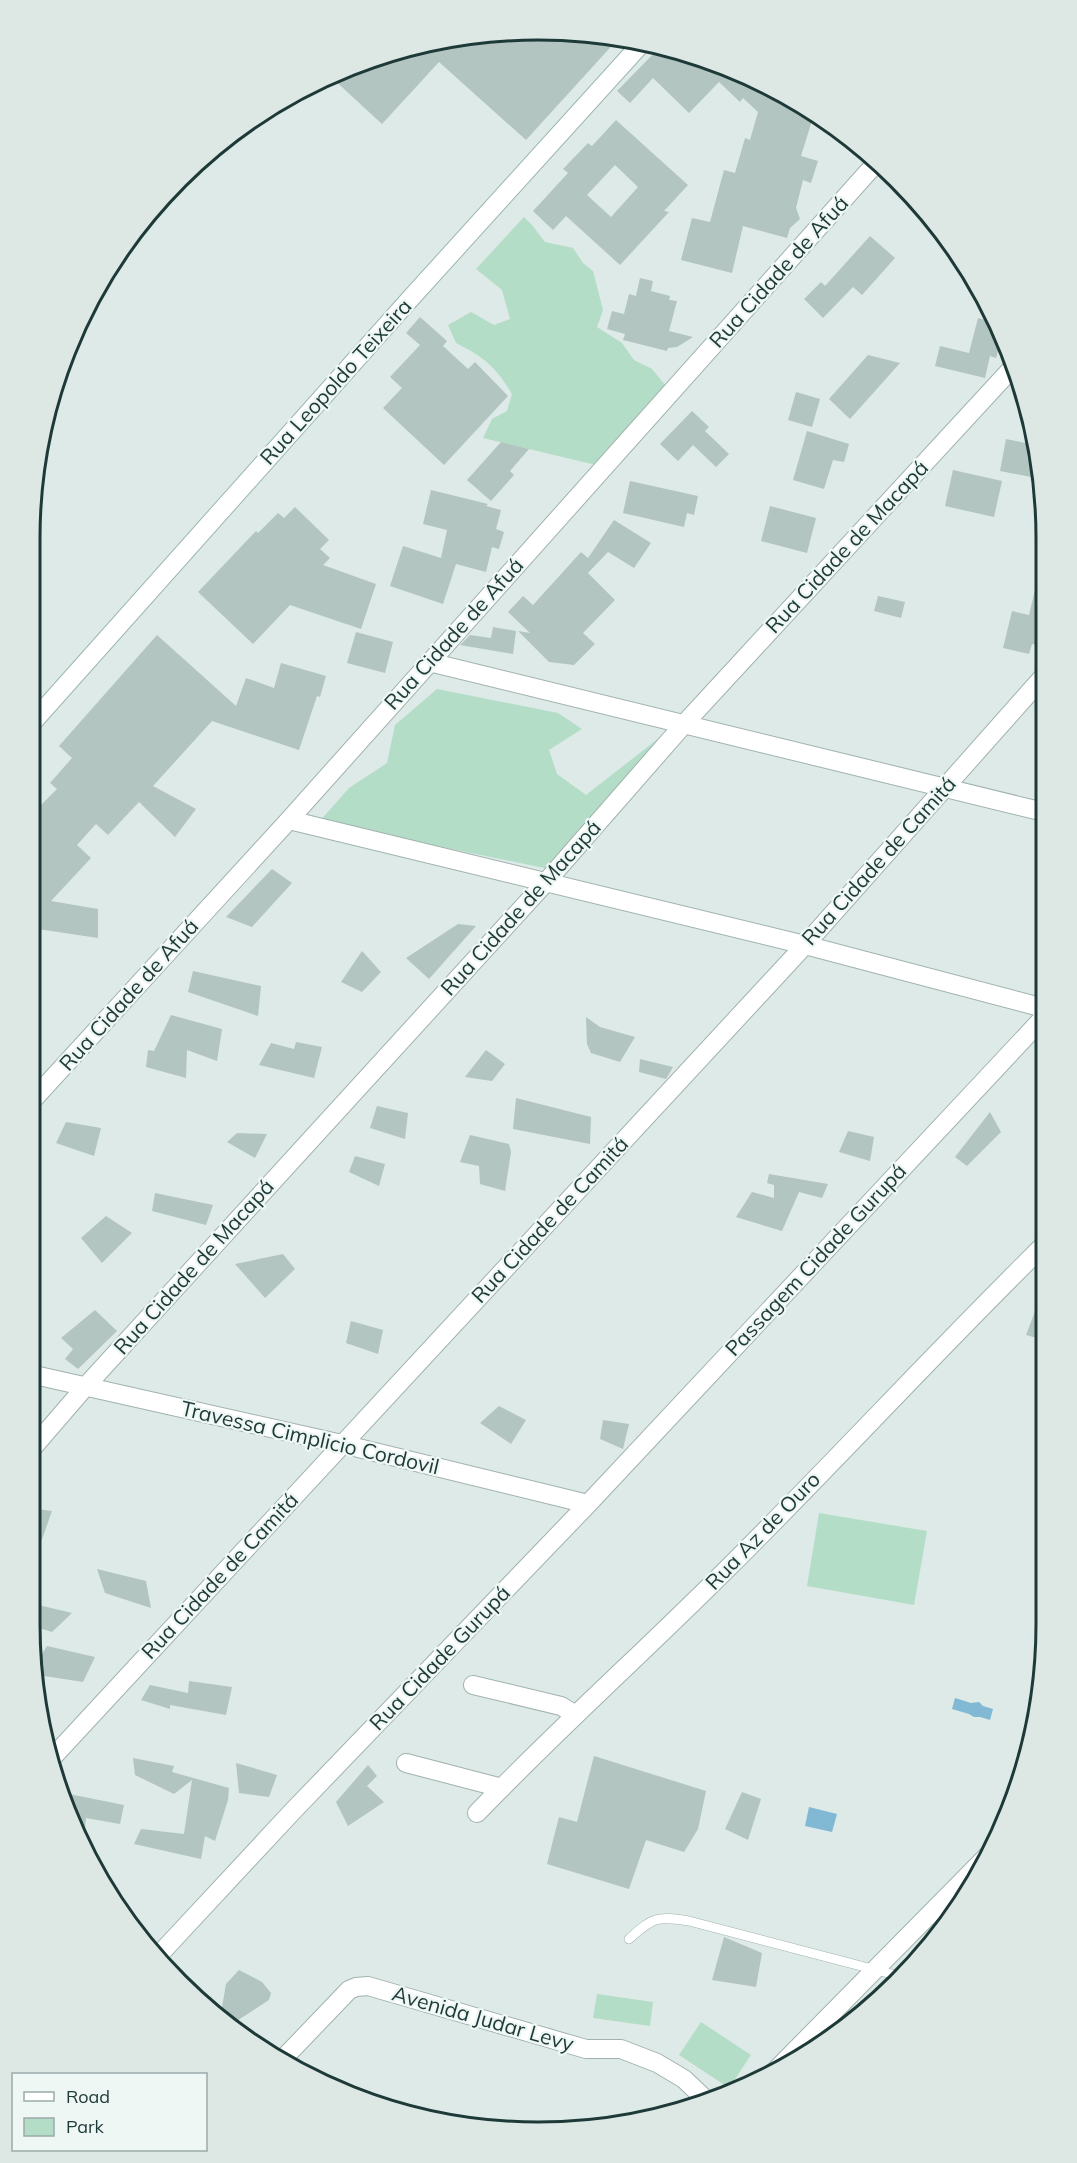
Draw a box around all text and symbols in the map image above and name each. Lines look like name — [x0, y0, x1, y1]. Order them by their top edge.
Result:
street label: Rua Cidade de Afuá — [703, 190, 853, 353]
street label: Rua Leopoldo Teixeira — [254, 293, 417, 470]
street label: Rua Cidade de Macapá — [759, 454, 933, 638]
street label: Rua Cidade de Afuá — [378, 552, 528, 715]
street label: Rua Cidade de Camitá — [796, 771, 961, 950]
street label: Rua Cidade de Macapá — [435, 814, 606, 1000]
street label: Rua Cidade de Afuá — [53, 913, 203, 1076]
street label: Rua Cidade de Camitá — [465, 1131, 633, 1308]
street label: Passagem Cidade Gurupá — [719, 1158, 911, 1361]
street label: Rua Cidade de Macapá — [108, 1173, 279, 1359]
street label: Travessa Cimplicio Cordovil — [178, 1395, 442, 1479]
street label: Rua Az de Ouro — [699, 1466, 825, 1595]
street label: Rua Cidade de Camitá — [135, 1487, 303, 1664]
street label: Rua Cidade Gurupá — [364, 1579, 515, 1735]
street label: Avenida Judar Levy — [389, 1980, 577, 2056]
legend — [12, 2073, 207, 2151]
text: Road — [66, 2085, 110, 2108]
text: Park — [66, 2115, 105, 2138]

